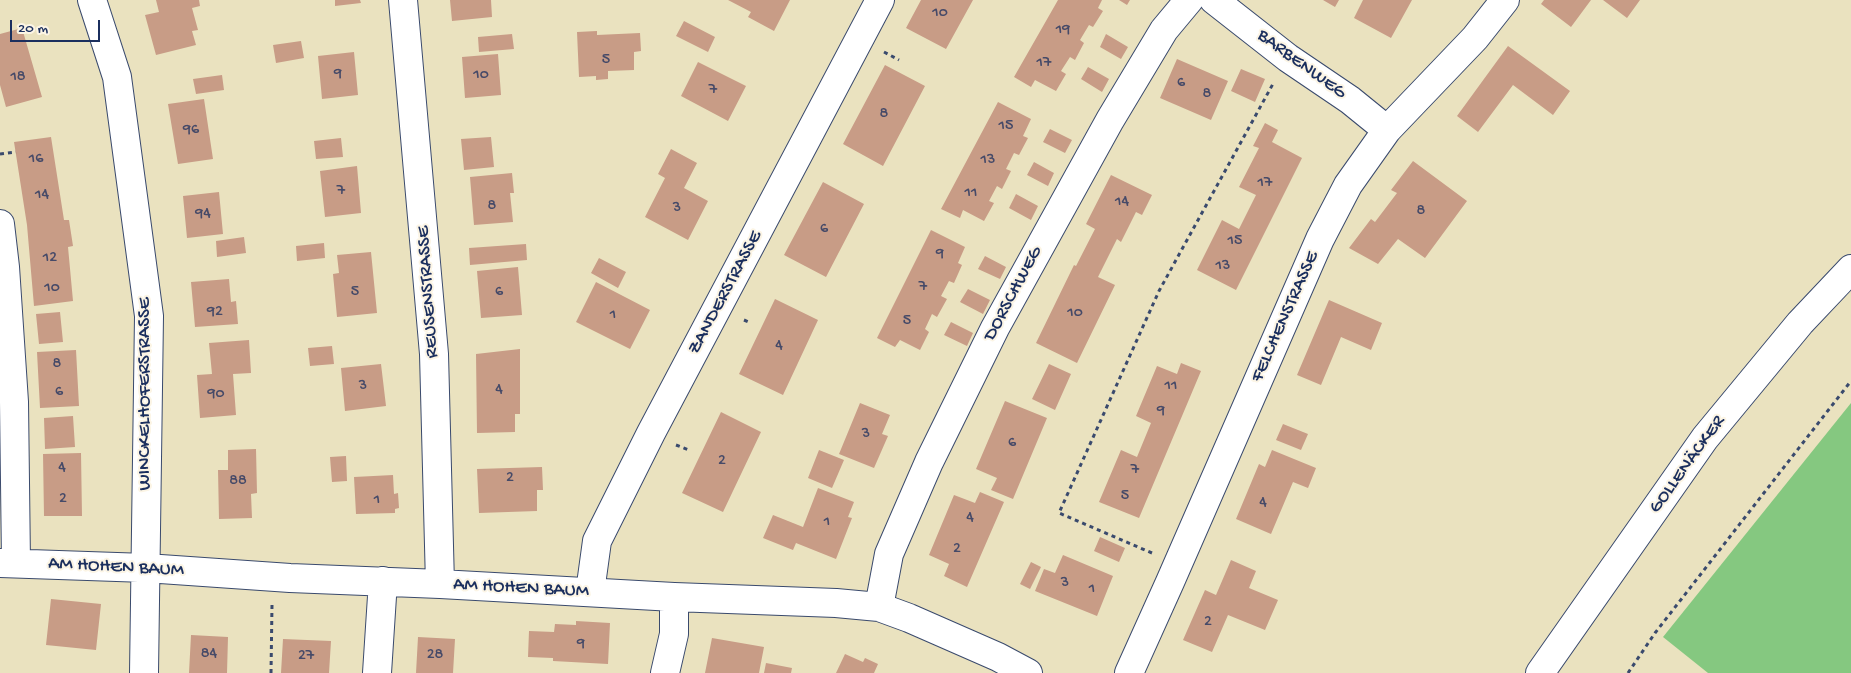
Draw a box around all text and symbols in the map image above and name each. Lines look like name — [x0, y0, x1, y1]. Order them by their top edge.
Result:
house number: 10 — [932, 4, 948, 24]
scale bar — [12, 10, 102, 42]
text: 20 m — [18, 20, 48, 38]
house number: 19 — [1056, 21, 1070, 41]
street label: BARBENWEG — [1252, 25, 1350, 105]
house number: 5 — [602, 51, 610, 71]
house number: 17 — [1037, 54, 1051, 74]
house number: 9 — [334, 65, 342, 85]
house number: 10 — [473, 66, 489, 86]
house number: 18 — [10, 68, 26, 88]
house number: 6 — [1177, 74, 1185, 94]
house number: 7 — [709, 81, 717, 101]
house number: 8 — [1203, 85, 1211, 105]
house number: 8 — [880, 105, 888, 125]
house number: 15 — [999, 117, 1013, 137]
house number: 96 — [183, 121, 199, 141]
house number: 16 — [29, 150, 43, 170]
house number: 13 — [981, 151, 995, 171]
house number: 17 — [1258, 174, 1272, 194]
house number: 7 — [337, 182, 345, 202]
house number: 11 — [965, 184, 977, 204]
house number: 14 — [35, 186, 49, 206]
house number: 14 — [1115, 193, 1129, 213]
house number: 8 — [488, 197, 496, 217]
house number: 3 — [673, 199, 681, 219]
house number: 8 — [1417, 202, 1425, 222]
house number: 94 — [195, 205, 211, 225]
house number: 6 — [820, 220, 828, 240]
street label: REUSENSTRASSE — [413, 225, 445, 359]
street label: ZANDERSTRASSE — [684, 227, 768, 359]
house number: 15 — [1228, 232, 1242, 252]
street label: DORSCHWEG — [980, 243, 1048, 345]
house number: 9 — [936, 245, 944, 265]
street label: FELCHENSTRASSE — [1247, 248, 1325, 386]
house number: 12 — [43, 249, 57, 269]
house number: 13 — [1216, 257, 1230, 277]
house number: 7 — [919, 278, 927, 298]
house number: 10 — [44, 279, 60, 299]
house number: 5 — [351, 283, 359, 303]
house number: 6 — [495, 283, 503, 303]
street label: WINCKELHOFERSTRASSE — [135, 297, 157, 491]
house number: 92 — [207, 303, 223, 323]
house number: 10 — [1067, 304, 1083, 324]
house number: 1 — [610, 306, 616, 326]
house number: 5 — [903, 312, 911, 332]
house number: 4 — [775, 337, 783, 357]
house number: 8 — [53, 355, 61, 375]
house number: 3 — [359, 377, 367, 397]
house number: 11 — [1165, 377, 1177, 397]
house number: 4 — [495, 381, 503, 401]
house number: 6 — [55, 383, 63, 403]
house number: 90 — [207, 385, 225, 405]
house number: 9 — [1157, 402, 1165, 422]
street label: GOLLENÄCKER — [1645, 412, 1731, 518]
house number: 3 — [862, 425, 870, 445]
house number: 6 — [1008, 434, 1016, 454]
house number: 2 — [718, 452, 726, 472]
house number: 4 — [58, 459, 66, 479]
house number: 7 — [1131, 461, 1139, 481]
house number: 2 — [506, 469, 514, 489]
house number: 88 — [229, 472, 247, 492]
house number: 5 — [1121, 487, 1129, 507]
house number: 2 — [59, 490, 67, 510]
house number: 1 — [374, 491, 380, 511]
house number: 4 — [1259, 494, 1267, 514]
house number: 4 — [966, 509, 974, 529]
house number: 1 — [824, 513, 830, 533]
house number: 2 — [953, 540, 961, 560]
street label: AM HOHEN BAUM — [48, 553, 184, 583]
street label: AM HOHEN BAUM — [453, 574, 589, 604]
house number: 3 — [1061, 574, 1069, 594]
house number: 1 — [1089, 580, 1095, 600]
house number: 2 — [1204, 613, 1212, 633]
house number: 9 — [577, 635, 585, 655]
house number: 84 — [201, 645, 217, 665]
house number: 28 — [427, 646, 443, 666]
house number: 27 — [298, 647, 314, 667]

